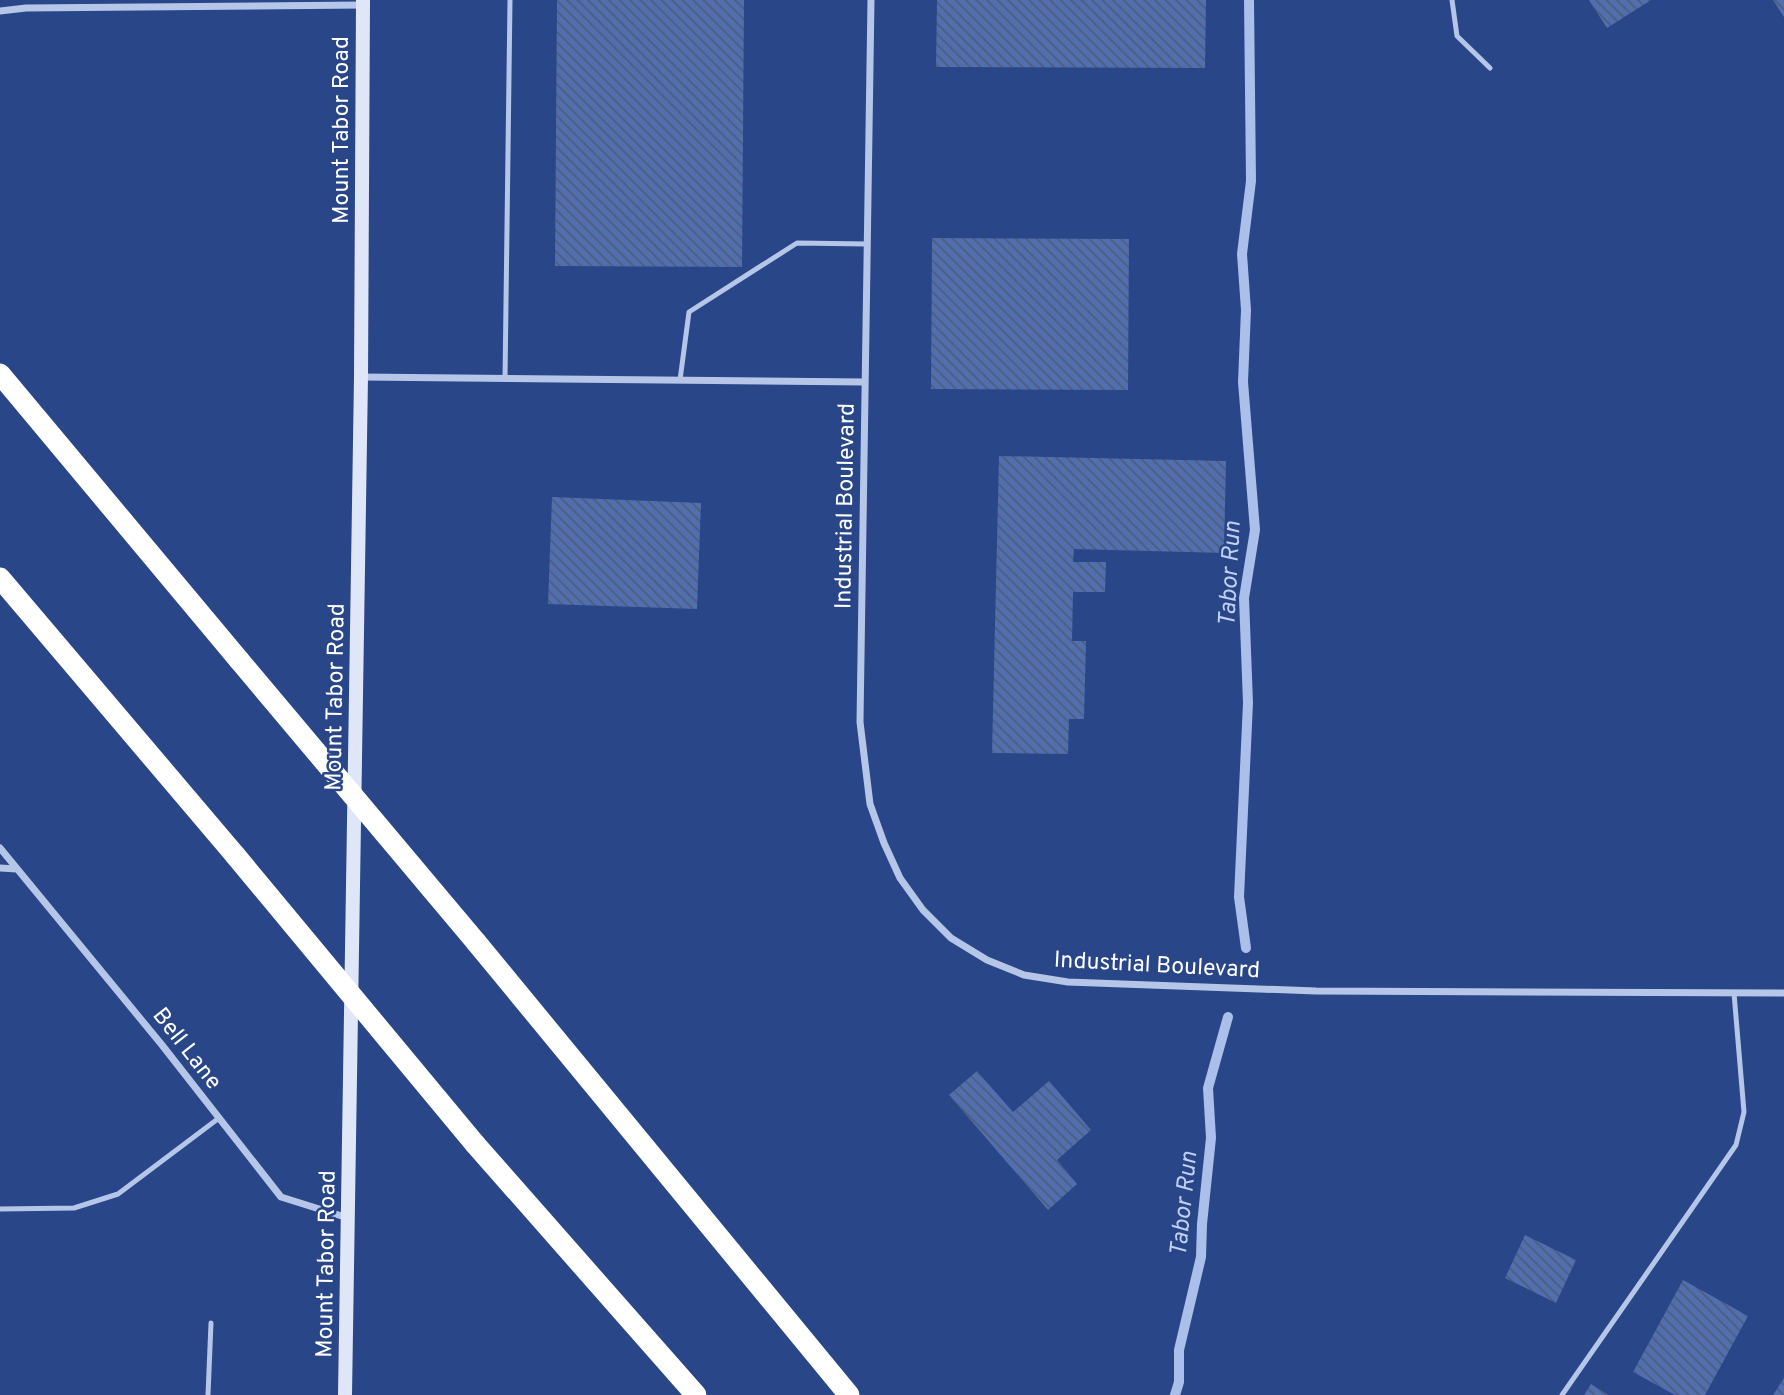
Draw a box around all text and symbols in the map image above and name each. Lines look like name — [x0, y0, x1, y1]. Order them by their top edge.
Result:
street label: Mount Tabor Road — [328, 36, 357, 224]
street label: Industrial Boulevard — [830, 403, 863, 609]
water label: Tabor Run — [1213, 520, 1249, 628]
street label: Mount Tabor Road — [320, 603, 353, 791]
street label: Industrial Boulevard — [1053, 947, 1261, 986]
street label: Bell Lane — [145, 1003, 227, 1096]
water label: Tabor Run — [1165, 1150, 1205, 1258]
street label: Mount Tabor Road — [311, 1170, 344, 1358]

